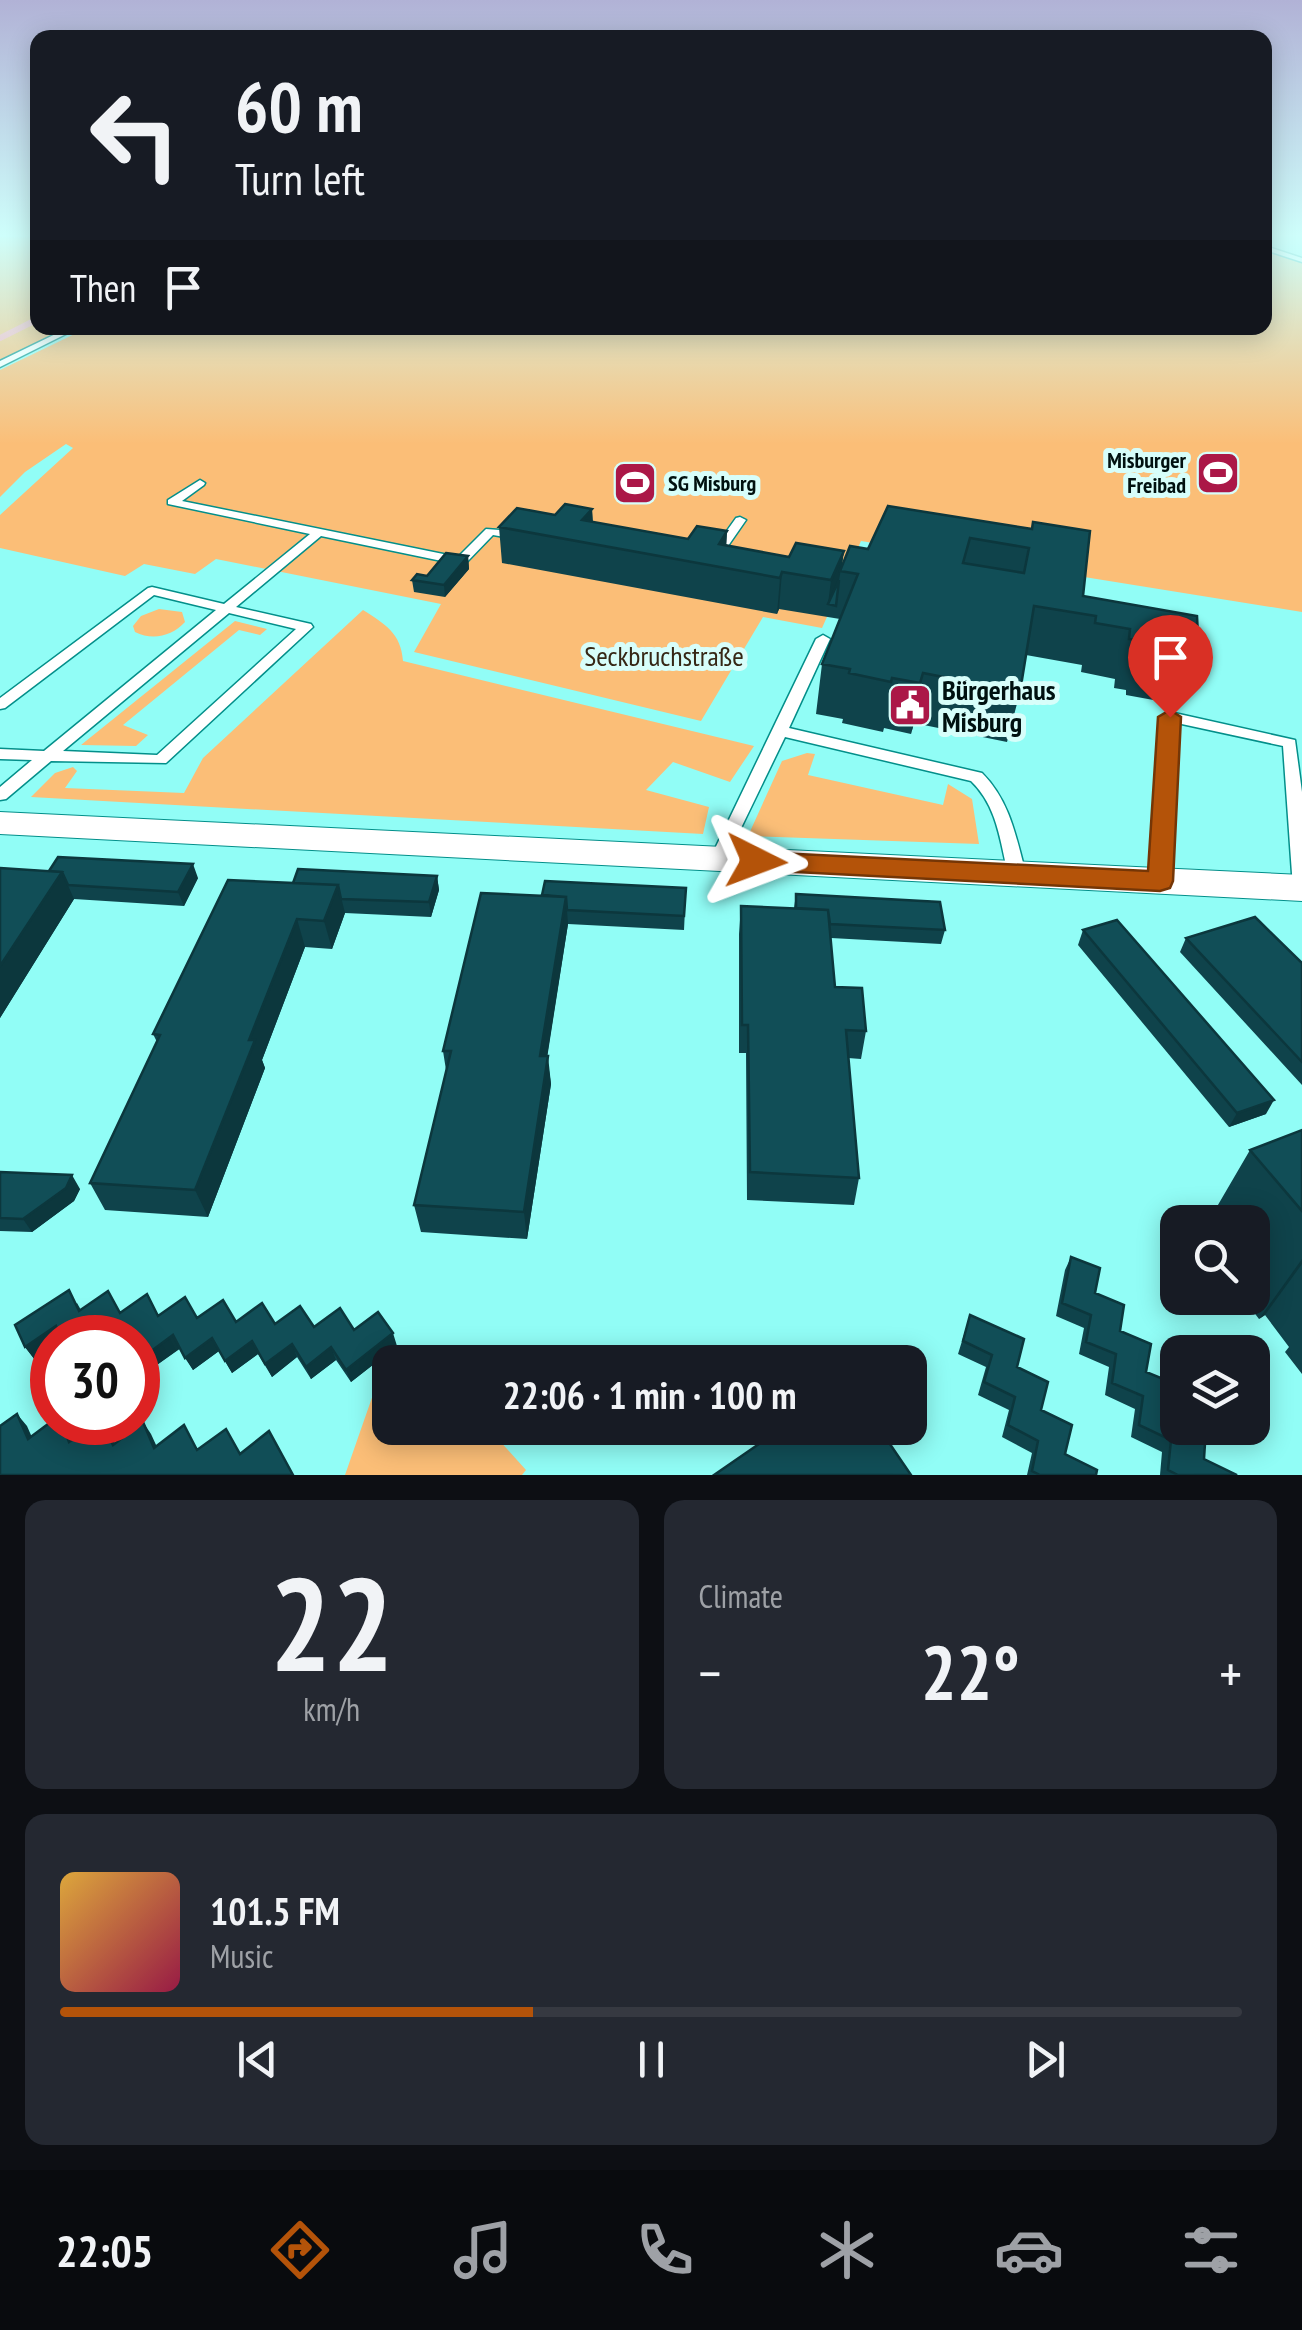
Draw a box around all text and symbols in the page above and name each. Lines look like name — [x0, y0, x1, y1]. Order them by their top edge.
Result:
text: 60 m — [235, 61, 363, 151]
icon: left — [70, 70, 200, 200]
text: Turn left — [235, 149, 365, 207]
icon: arrive — [156, 260, 211, 315]
text: Then — [70, 263, 136, 312]
place label: Misburger Freibad — [1107, 446, 1187, 499]
sports icon: Misburger Freibad — [1195, 450, 1241, 496]
sports icon: SG Misburg — [612, 460, 658, 506]
place label: SG Misburg — [668, 469, 756, 497]
pin — [1128, 615, 1213, 718]
icon: arrive — [1143, 630, 1198, 685]
park label: Seckbruchstraße — [584, 637, 744, 674]
place label: Bürgerhaus Misburg — [942, 671, 1056, 740]
public building icon: Bürgerhaus Misburg — [887, 682, 933, 728]
position arrow — [704, 809, 808, 913]
map controls — [1160, 1205, 1270, 1445]
button: search — [1160, 1205, 1270, 1315]
speed limit sign: 30 — [30, 1315, 160, 1445]
button: layers — [1160, 1335, 1270, 1445]
text: 22:06 · 1 min · 100 m — [503, 1370, 796, 1419]
text: 22 — [270, 1539, 394, 1707]
text: Climate — [699, 1575, 783, 1617]
text: 22° — [921, 1624, 1020, 1721]
text: − — [699, 1637, 721, 1708]
text: + — [1219, 1637, 1242, 1708]
text: km/h — [303, 1688, 360, 1730]
text: 101.5 FM — [210, 1886, 340, 1935]
text: Music — [210, 1935, 273, 1977]
icon: previous — [230, 2032, 285, 2087]
icon: pause — [624, 2032, 679, 2087]
icon: next — [1018, 2032, 1073, 2087]
icon: directions — [265, 2215, 335, 2285]
icon: music — [448, 2215, 518, 2285]
icon: phone — [630, 2215, 700, 2285]
icon: climate — [812, 2215, 882, 2285]
icon: car — [994, 2215, 1064, 2285]
icon: filters — [1176, 2215, 1246, 2285]
text: 22:05 — [56, 2221, 153, 2279]

